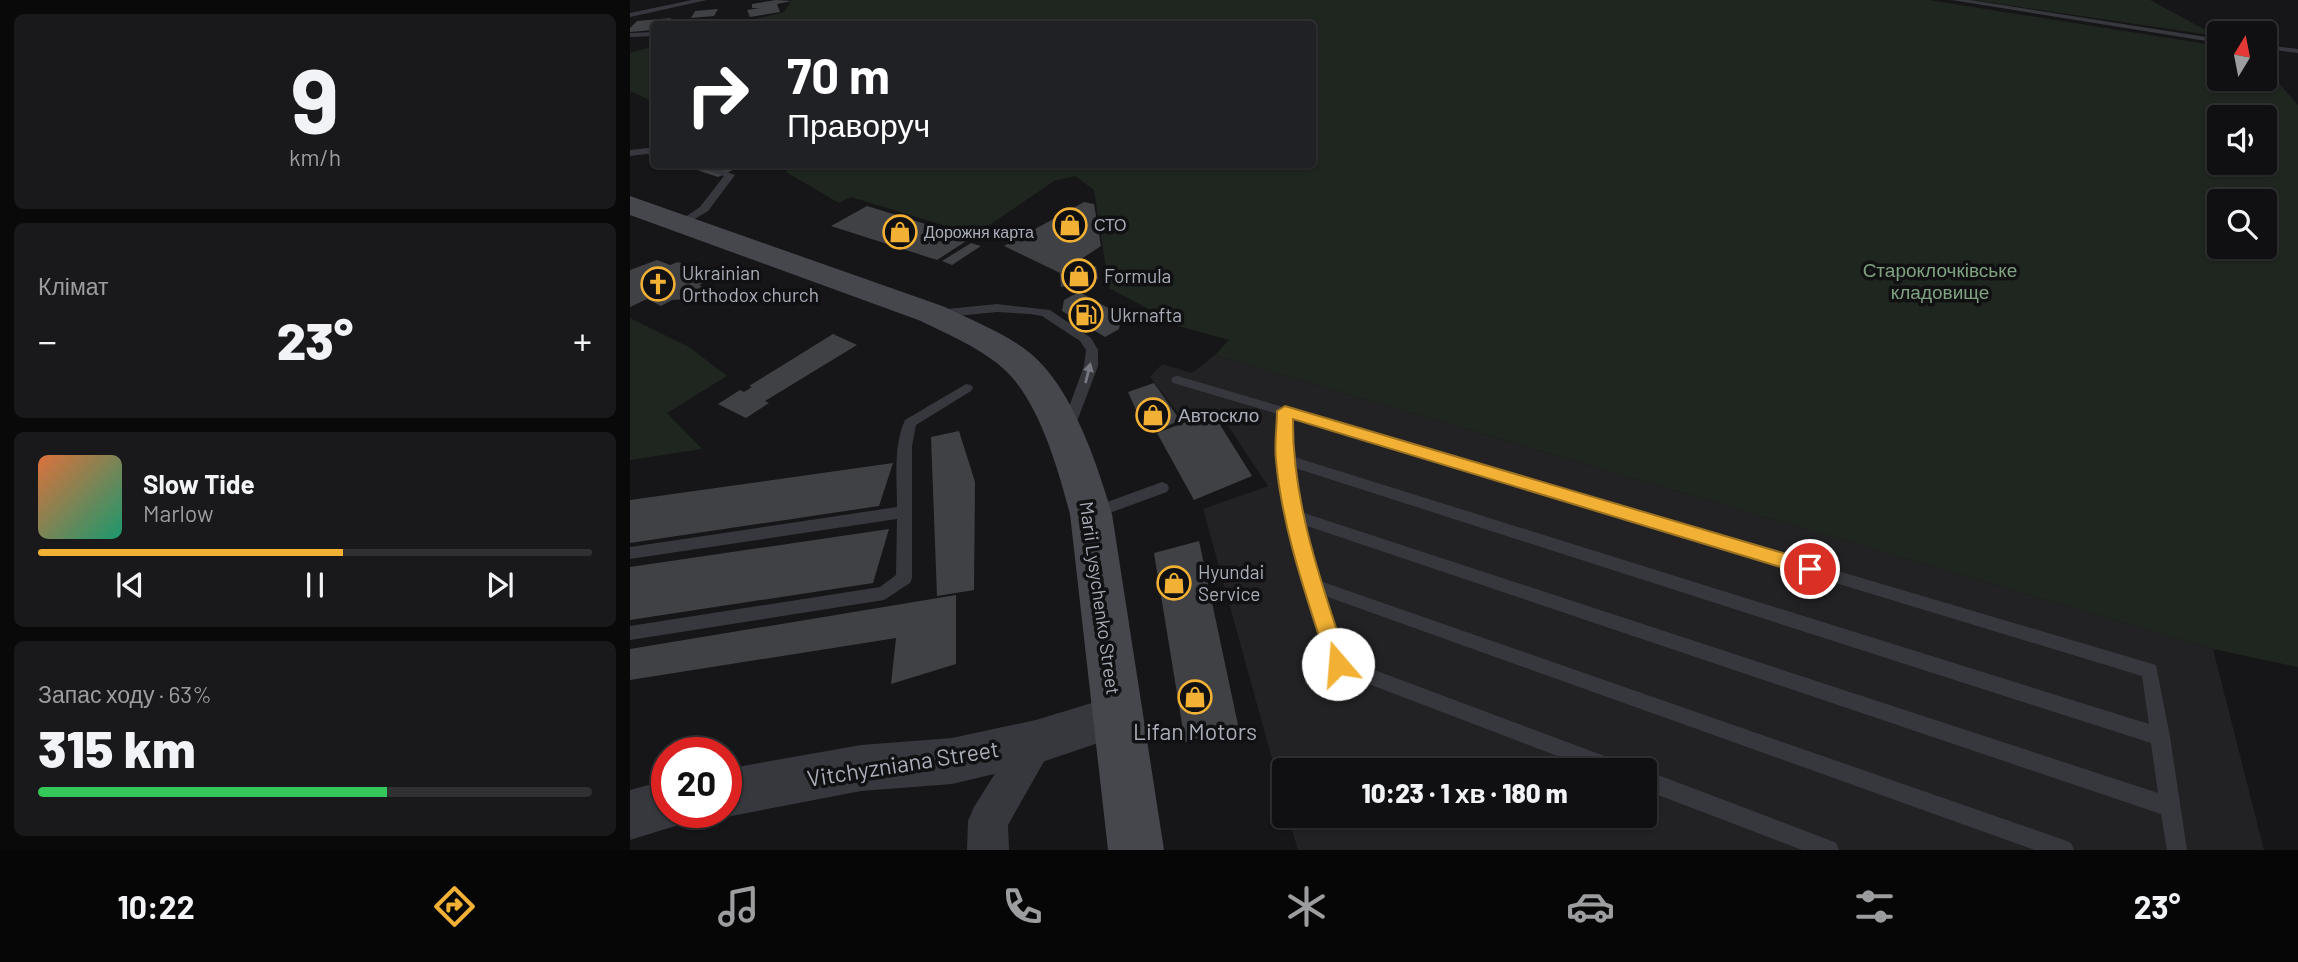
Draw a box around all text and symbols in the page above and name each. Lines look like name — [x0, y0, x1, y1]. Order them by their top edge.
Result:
north arrow — [2207, 21, 2277, 91]
map controls — [2207, 21, 2277, 259]
text: 9 — [291, 43, 339, 152]
text: 70 m — [787, 45, 890, 104]
icon: right — [672, 49, 763, 140]
text: Праворуч — [787, 105, 930, 143]
button: sound — [2207, 105, 2277, 175]
text: km/h — [289, 143, 341, 171]
button: search — [2207, 189, 2277, 259]
shop icon: СТО — [1051, 206, 1089, 244]
shop icon: Дорожня карта — [881, 213, 919, 251]
place label: СТО — [1094, 215, 1127, 234]
place label: Дорожня карта — [924, 222, 1034, 241]
shop icon: Formula — [1060, 257, 1098, 295]
park label: Староклочківське кладовище — [1863, 258, 2017, 303]
place label: Ukrainian Orthodox church — [682, 261, 819, 306]
place label: Formula — [1104, 264, 1171, 287]
church icon: Ukrainian Orthodox church — [639, 265, 677, 303]
text: Клімат — [38, 272, 109, 300]
fuel station icon: Ukrnafta — [1067, 296, 1105, 334]
place label: Ukrnafta — [1110, 303, 1182, 326]
text: 23° — [277, 308, 353, 370]
text: − — [38, 317, 57, 363]
text: + — [573, 317, 592, 363]
one-way arrow — [1083, 362, 1094, 384]
shop icon: Автоскло — [1134, 396, 1172, 434]
place label: Автоскло — [1178, 403, 1259, 426]
text: Slow Tide — [143, 468, 255, 499]
text: Marlow — [143, 499, 214, 527]
street label: Marii Lysychenko Street — [1076, 500, 1125, 696]
pin — [1780, 539, 1840, 599]
icon: arrive — [1791, 550, 1829, 588]
place label: Hyundai Service — [1198, 560, 1264, 605]
shop icon: Hyundai Service — [1155, 564, 1193, 602]
icon: previous — [111, 566, 149, 604]
icon: pause — [296, 566, 334, 604]
icon: next — [481, 566, 519, 604]
position arrow — [1301, 627, 1375, 701]
shop icon: Lifan Motors — [1176, 678, 1214, 716]
text: Запас ходу · 63% — [38, 680, 212, 708]
text: 315 km — [38, 716, 196, 778]
place label: Lifan Motors — [1133, 717, 1257, 745]
street label: Vitchyzniana Street — [805, 734, 1001, 792]
speed limit sign: 20 — [651, 737, 742, 828]
text: 10:23 · 1 хв · 180 m — [1361, 777, 1568, 808]
icon: directions — [430, 882, 479, 931]
icon: music — [714, 882, 763, 931]
icon: phone — [998, 882, 1047, 931]
icon: climate — [1282, 882, 1331, 931]
icon: car — [1566, 882, 1615, 931]
icon: filters — [1850, 882, 1899, 931]
text: 10:22 — [118, 887, 195, 925]
text: 23° — [2134, 887, 2180, 925]

